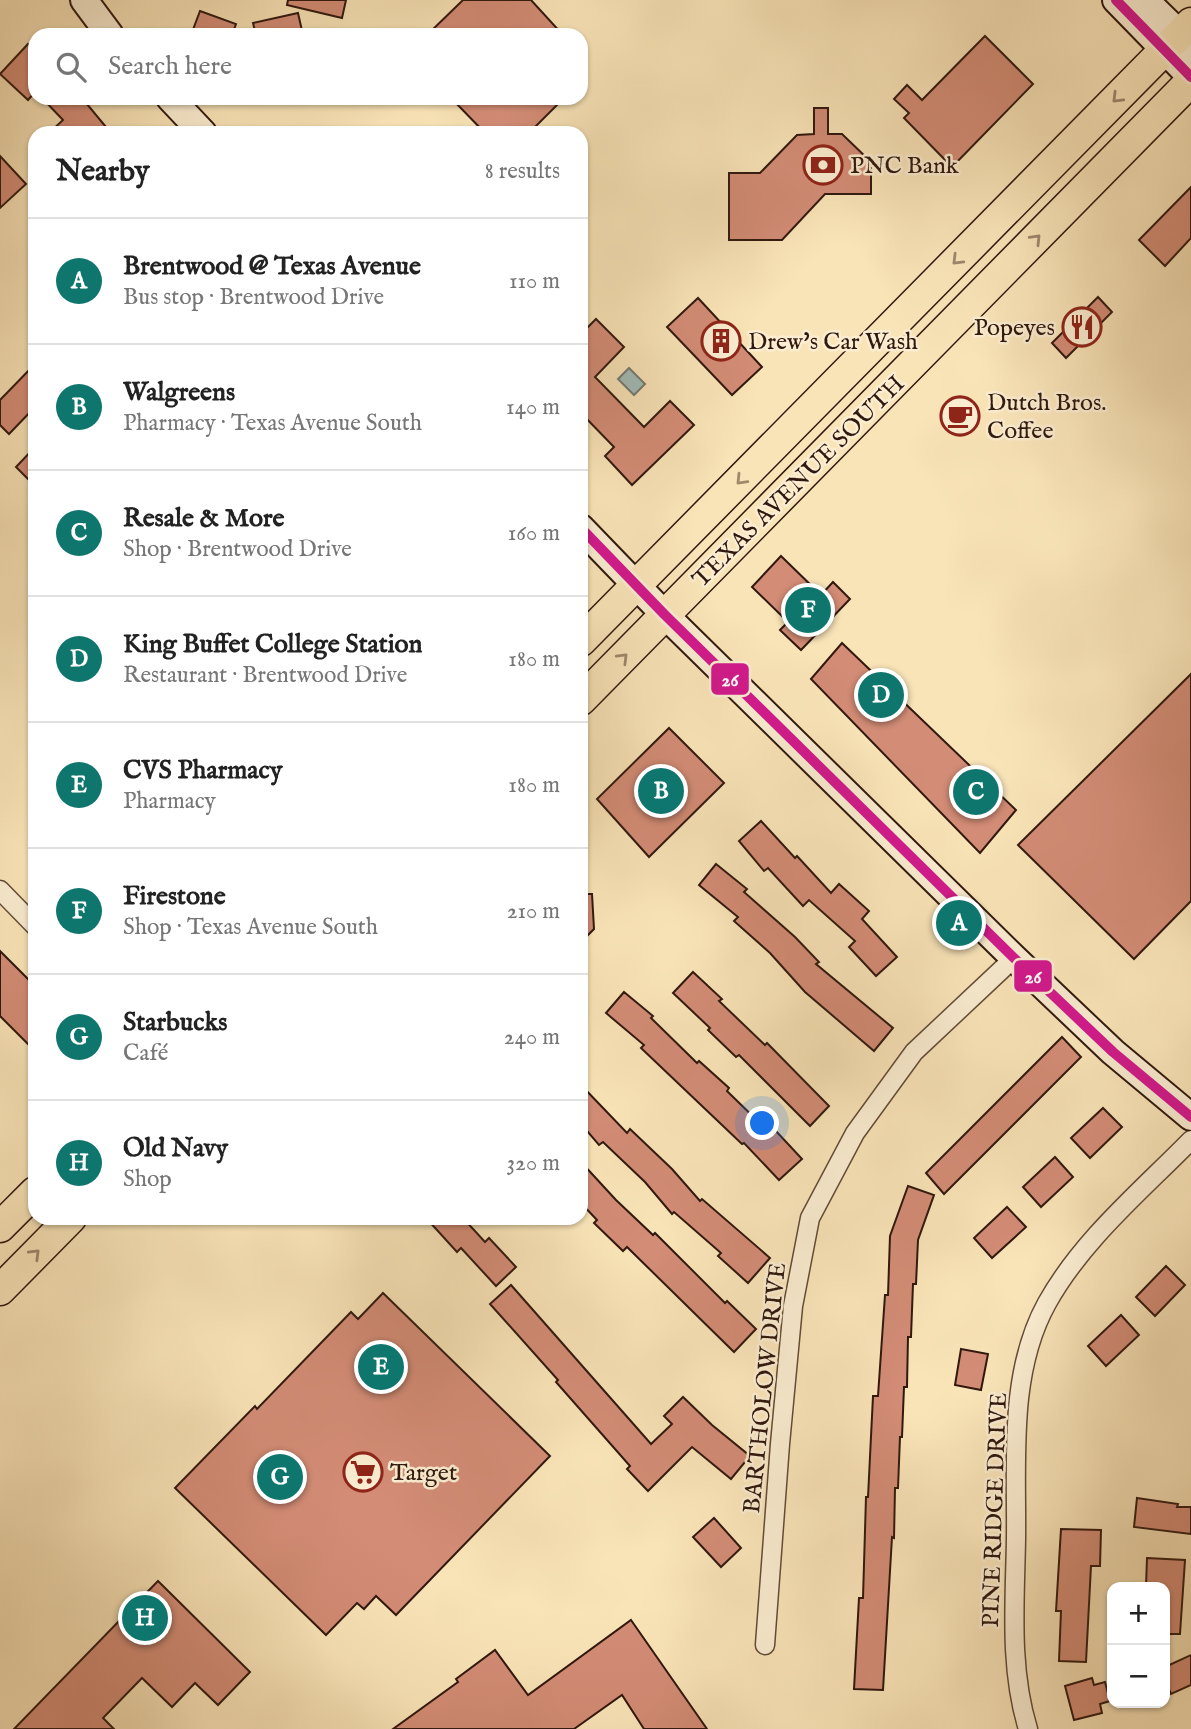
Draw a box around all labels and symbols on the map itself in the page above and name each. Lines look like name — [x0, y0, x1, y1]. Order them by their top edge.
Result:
one-way arrow — [1112, 90, 1125, 103]
bank icon: PNC Bank — [802, 144, 844, 186]
place label: PNC Bank — [850, 151, 959, 182]
one-way arrow — [1028, 235, 1040, 247]
one-way arrow — [952, 252, 965, 265]
restaurant icon: Popeyes — [1061, 306, 1103, 348]
place label: Popeyes — [974, 313, 1055, 344]
building icon: Drew's Car Wash — [700, 320, 742, 362]
place label: Drew's Car Wash — [748, 327, 918, 358]
street label: TEXAS AVENUE SOUTH — [686, 369, 912, 595]
place label: Dutch Bros. Coffee — [987, 388, 1106, 447]
cafe icon: Dutch Bros. Coffee — [939, 395, 981, 437]
one-way arrow — [737, 471, 750, 484]
pin: F — [785, 584, 831, 636]
one-way arrow — [614, 653, 627, 666]
line badge: 26 — [710, 662, 750, 696]
text: 26 — [722, 669, 739, 693]
pin: D — [858, 669, 904, 721]
pin: B — [638, 765, 684, 817]
pin: C — [953, 766, 999, 818]
pin: A — [936, 897, 982, 949]
line badge: 26 — [1013, 959, 1053, 993]
text: 26 — [1025, 966, 1042, 990]
your location — [745, 1106, 779, 1140]
one-way arrow — [27, 1249, 40, 1262]
street label: BARTHOLOW DRIVE — [737, 1261, 794, 1515]
pin: E — [358, 1341, 404, 1393]
street label: PINE RIDGE DRIVE — [976, 1392, 1015, 1628]
pin: G — [257, 1451, 303, 1503]
supermarket icon: Target — [342, 1451, 384, 1493]
place label: Target — [390, 1458, 457, 1489]
pin: H — [122, 1592, 168, 1644]

